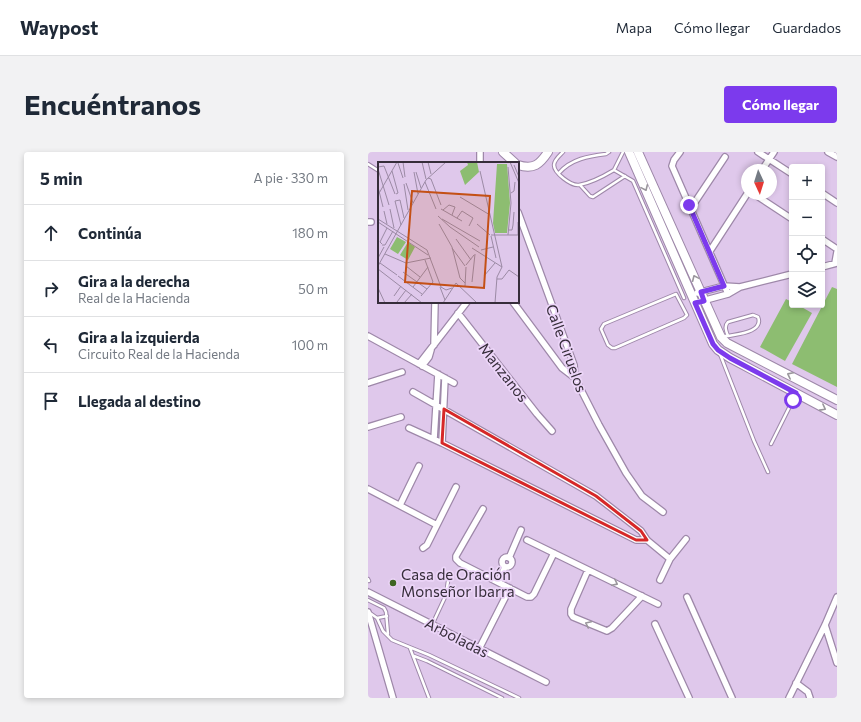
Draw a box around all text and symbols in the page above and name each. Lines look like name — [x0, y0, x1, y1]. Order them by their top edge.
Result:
text: Waypost — [20, 16, 98, 39]
text: Mapa — [616, 19, 652, 36]
text: Cómo llegar — [674, 19, 750, 36]
text: Guardados — [772, 19, 841, 36]
button: Cómo llegar — [724, 86, 837, 123]
text: Encuéntranos — [24, 87, 201, 121]
inset map — [378, 162, 519, 303]
north arrow — [741, 164, 777, 200]
map controls — [789, 164, 825, 308]
button: + — [789, 164, 825, 200]
text: 5 min — [40, 168, 83, 189]
text: A pie · 330 m — [253, 170, 328, 186]
one-way arrow — [640, 183, 648, 191]
route end — [680, 196, 698, 214]
button: − — [789, 200, 825, 236]
icon: ahead — [40, 222, 62, 244]
text: Continúa — [78, 224, 142, 242]
text: 180 m — [292, 225, 328, 241]
button: locate — [789, 236, 825, 272]
text: Gira a la derecha — [78, 272, 190, 290]
button: layers — [789, 272, 825, 308]
one-way arrow — [692, 275, 700, 282]
icon: right — [40, 278, 62, 300]
text: 50 m — [298, 281, 328, 297]
text: Real de la Hacienda — [78, 290, 190, 306]
street label: Calle Ciruelos — [543, 302, 591, 395]
text: Gira a la izquierda — [78, 328, 200, 346]
icon: left — [40, 334, 62, 356]
text: 100 m — [292, 337, 328, 353]
street label: Manzanos — [475, 339, 533, 405]
text: Circuito Real de la Hacienda — [78, 346, 240, 362]
one-way arrow — [787, 373, 794, 380]
icon: arrive — [40, 390, 62, 412]
route start — [784, 391, 802, 409]
text: Llegada al destino — [78, 392, 201, 410]
one-way arrow — [819, 403, 826, 410]
place label: Casa de Oración Monseñor Ibarra — [401, 565, 515, 600]
marker: Casa de Oración Monseñor Ibarra — [388, 578, 398, 588]
one-way arrow — [611, 578, 618, 586]
street label: Arboladas — [422, 613, 492, 661]
one-way arrow — [585, 621, 593, 629]

